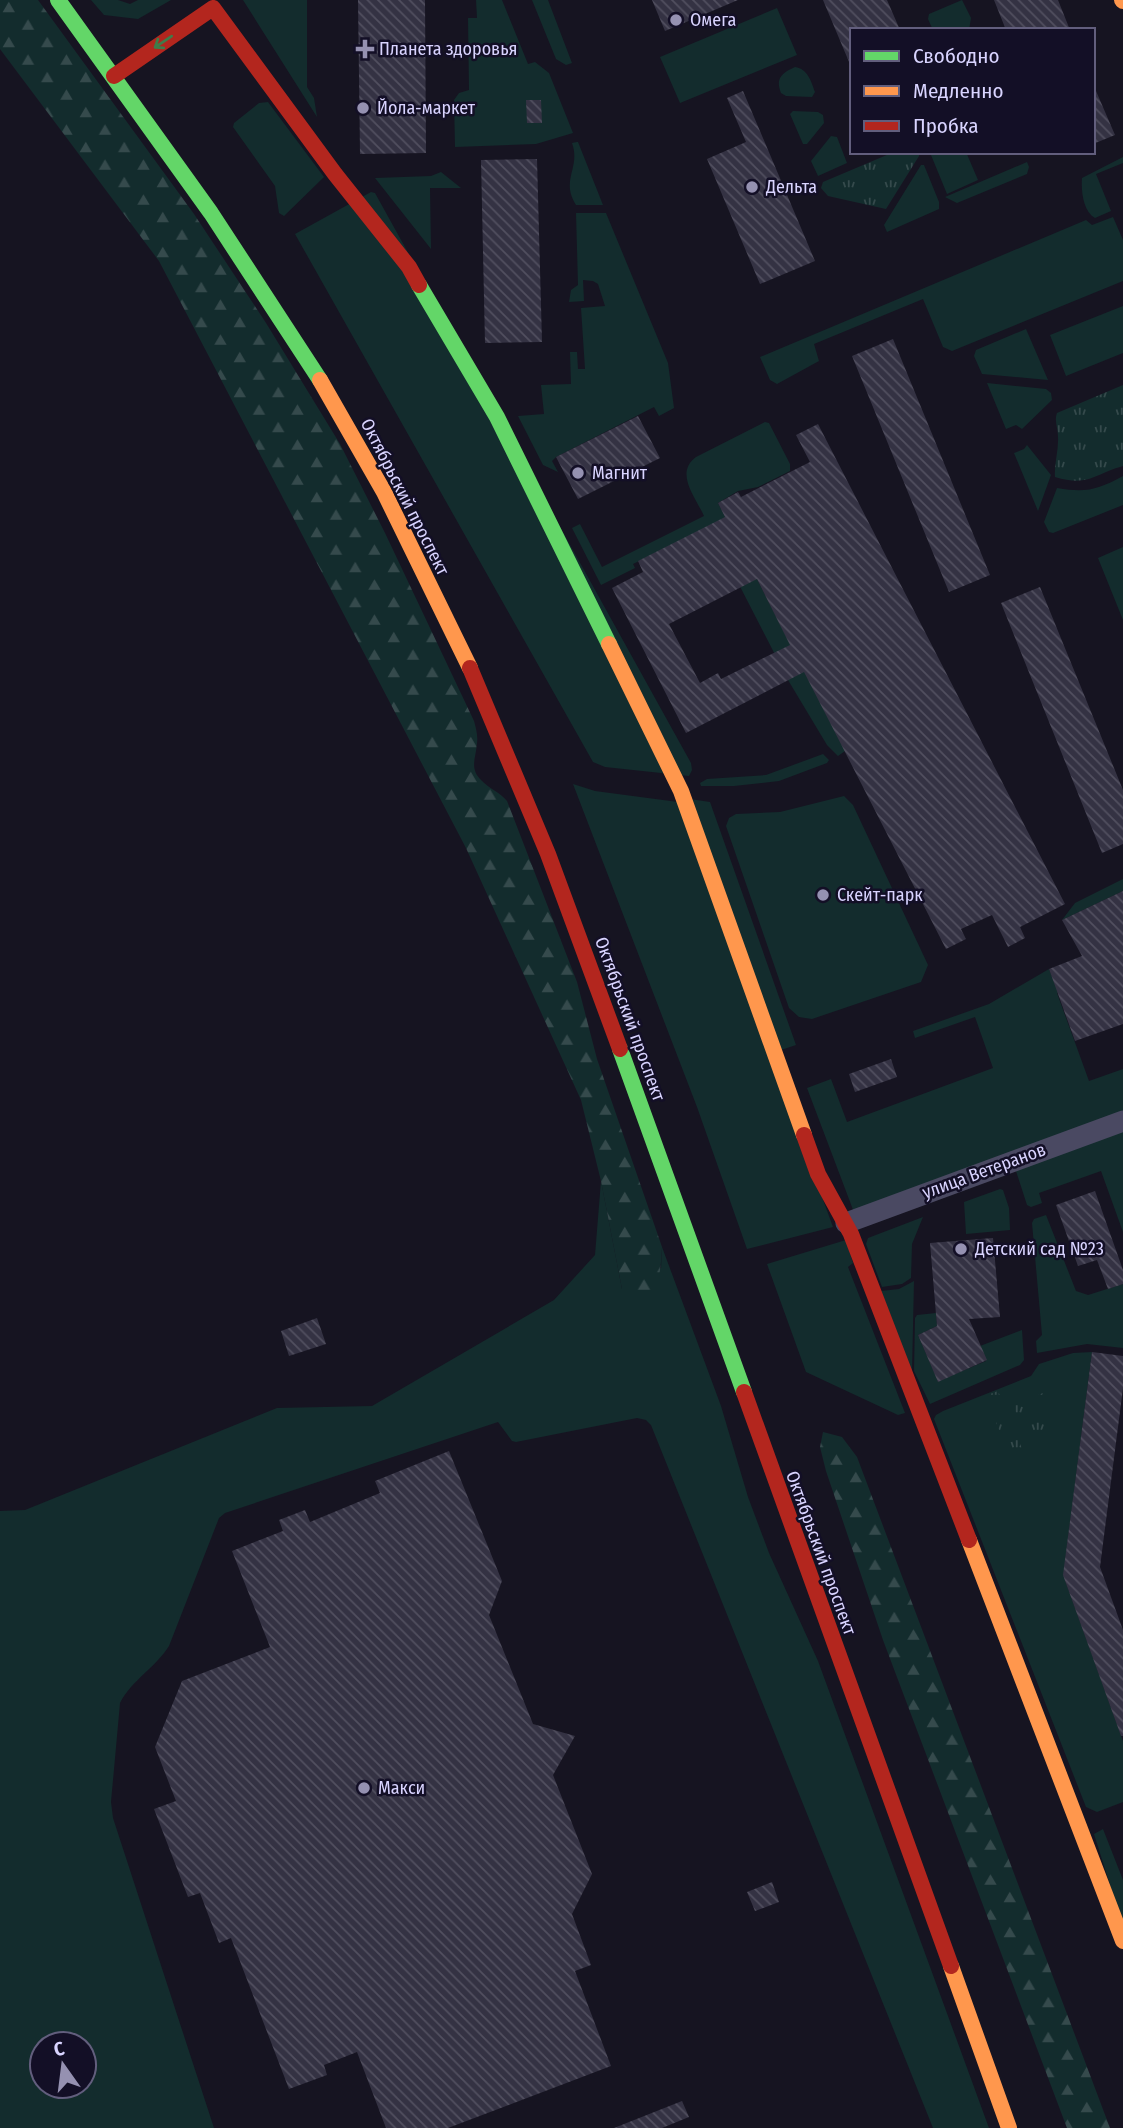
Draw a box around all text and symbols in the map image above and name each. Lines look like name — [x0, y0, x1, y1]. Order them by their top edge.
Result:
place label: Омега — [690, 9, 736, 31]
marker: Омега — [668, 12, 684, 28]
legend — [850, 28, 1095, 154]
one-way arrow — [154, 35, 173, 49]
place label: Планета здоровья — [379, 38, 517, 60]
marker: Планета здоровья — [357, 41, 373, 57]
text: Свободно — [913, 43, 999, 69]
text: Медленно — [913, 78, 1003, 104]
place label: Йола-маркет — [377, 97, 476, 119]
marker: Йола-маркет — [355, 100, 371, 116]
text: Пробка — [913, 113, 979, 139]
place label: Дельта — [765, 176, 817, 198]
marker: Дельта — [744, 179, 760, 195]
street label: Октябрьский проспект — [356, 415, 454, 580]
place label: Магнит — [592, 462, 648, 484]
marker: Магнит — [570, 465, 586, 481]
place label: Скейт-парк — [837, 884, 923, 906]
marker: Скейт-парк — [815, 887, 831, 903]
street label: Октябрьский проспект — [590, 934, 670, 1105]
street label: улица Ветеранов — [919, 1138, 1049, 1204]
place label: Детский сад №23 — [974, 1238, 1104, 1260]
marker: Детский сад №23 — [953, 1241, 969, 1257]
street label: Октябрьский проспект — [781, 1468, 861, 1639]
place label: Макси — [378, 1777, 425, 1799]
marker: Макси — [356, 1780, 372, 1796]
north arrow — [28, 2030, 98, 2100]
text: С — [51, 2037, 67, 2061]

